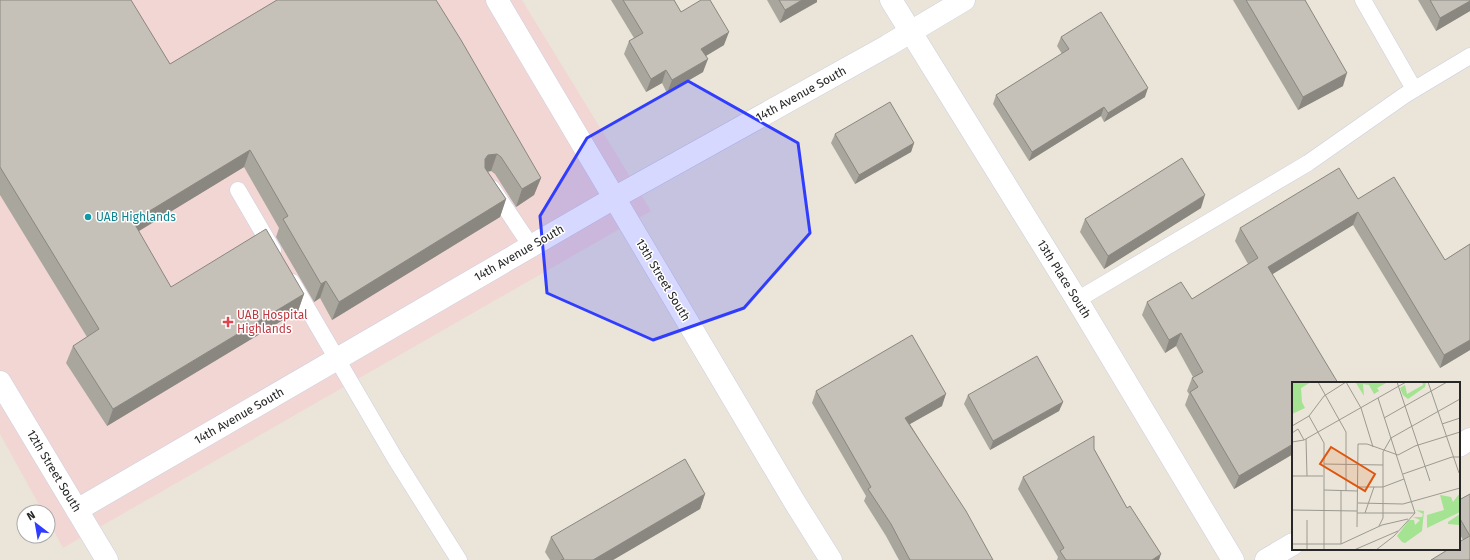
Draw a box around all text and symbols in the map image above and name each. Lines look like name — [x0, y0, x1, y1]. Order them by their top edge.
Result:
street label: 14th Avenue South — [753, 63, 849, 125]
place label: UAB Highlands — [96, 210, 176, 224]
marker: UAB Highlands — [83, 212, 93, 222]
street label: 14th Avenue South — [472, 222, 566, 284]
street label: 13th Street South — [633, 236, 693, 324]
street label: 13th Place South — [1034, 237, 1094, 321]
place label: UAB Hospital Highlands — [237, 308, 308, 336]
marker: UAB Hospital Highlands — [222, 316, 234, 328]
inset map — [1292, 382, 1460, 550]
street label: 14th Avenue South — [192, 385, 286, 447]
street label: 12th Street South — [24, 427, 84, 515]
north arrow — [16, 504, 56, 544]
text: N — [25, 508, 38, 523]

